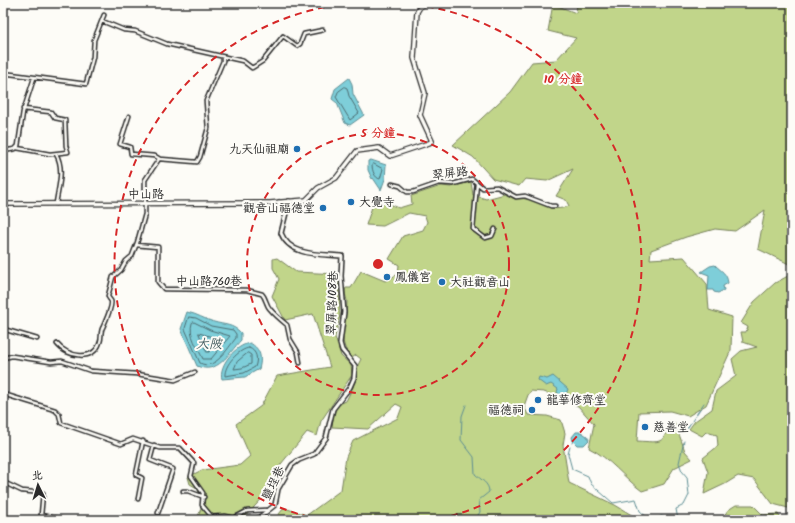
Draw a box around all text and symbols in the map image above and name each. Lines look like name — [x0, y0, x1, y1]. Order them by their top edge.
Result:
text: 10 分鐘 — [544, 70, 582, 89]
text: 5 分鐘 — [360, 124, 395, 143]
place label: 九天仙祖廟 — [229, 140, 289, 159]
marker: 九天仙祖廟 — [292, 144, 302, 154]
street label: 翠屏路 — [431, 162, 469, 185]
street label: 中山路 — [128, 185, 164, 204]
place label: 大覺寺 — [359, 193, 395, 212]
marker: 大覺寺 — [346, 197, 356, 207]
place label: 觀音山福德堂 — [243, 199, 315, 218]
marker: 觀音山福德堂 — [318, 203, 328, 213]
centre of rings — [371, 257, 385, 271]
place label: 鳳儀宮 — [395, 268, 431, 287]
street label: 翠屏路108巷 — [322, 270, 343, 336]
street label: 中山路760巷 — [176, 272, 242, 291]
marker: 鳳儀宮 — [382, 272, 392, 282]
place label: 大社觀音山 — [450, 273, 510, 292]
marker: 大社觀音山 — [437, 277, 447, 287]
water label: 大陂 — [196, 334, 223, 355]
place label: 龍華修齊堂 — [546, 391, 606, 410]
marker: 龍華修齊堂 — [533, 395, 543, 405]
place label: 福德祠 — [488, 401, 524, 420]
marker: 福德祠 — [527, 405, 537, 415]
place label: 慈善堂 — [653, 418, 689, 437]
marker: 慈善堂 — [640, 422, 650, 432]
street label: 鹽埕巷 — [257, 463, 290, 504]
north arrow — [18, 465, 58, 505]
text: 北 — [31, 467, 43, 485]

